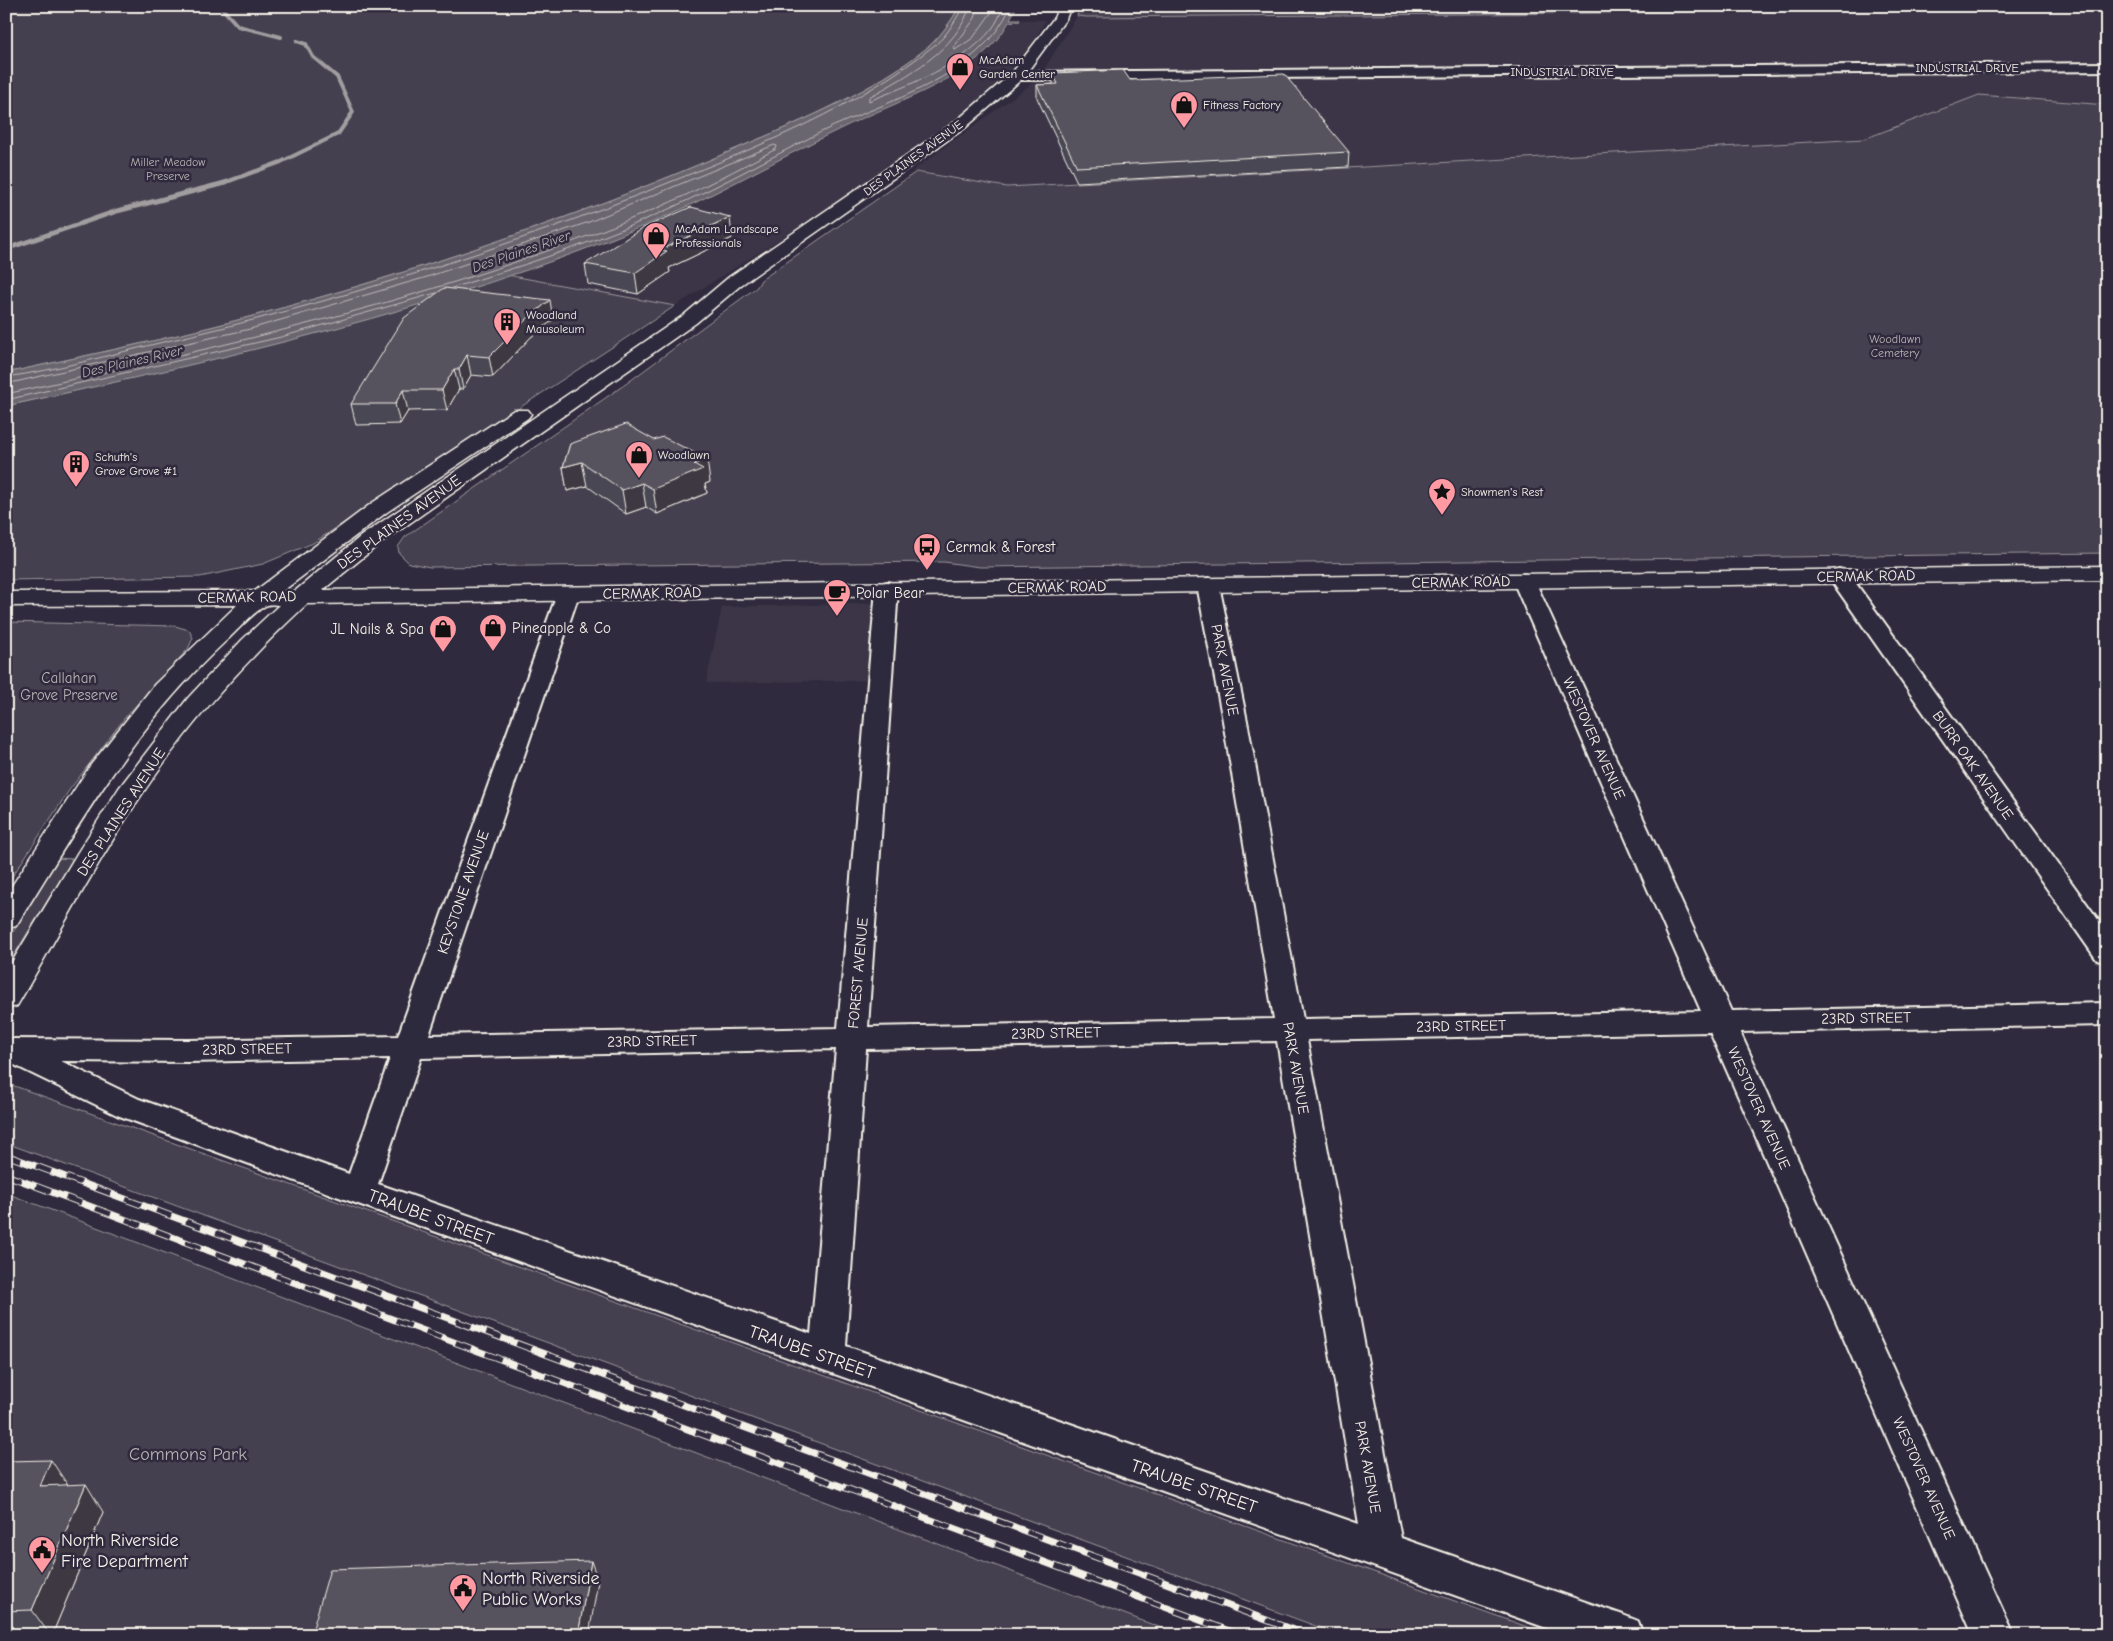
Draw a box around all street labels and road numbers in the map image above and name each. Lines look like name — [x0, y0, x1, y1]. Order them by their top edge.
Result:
street label: INDUSTRIAL DRIVE — [1915, 61, 2019, 75]
street label: INDUSTRIAL DRIVE — [1510, 65, 1614, 79]
street label: DES PLAINES AVENUE — [861, 117, 965, 199]
street label: DES PLAINES AVENUE — [333, 471, 465, 573]
street label: CERMAK ROAD — [1817, 566, 1915, 586]
street label: CERMAK ROAD — [1412, 572, 1510, 592]
street label: CERMAK ROAD — [1008, 577, 1106, 597]
street label: CERMAK ROAD — [603, 583, 701, 603]
street label: CERMAK ROAD — [198, 587, 296, 607]
street label: PARK AVENUE — [1207, 622, 1243, 718]
street label: WESTOVER AVENUE — [1559, 674, 1629, 802]
street label: BURR OAK AVENUE — [1929, 707, 2017, 823]
street label: DES PLAINES AVENUE — [73, 745, 169, 879]
street label: KEYSTONE AVENUE — [433, 828, 493, 956]
street label: FOREST AVENUE — [844, 917, 872, 1029]
street label: 23RD STREET — [1821, 1008, 1911, 1028]
street label: 23RD STREET — [1416, 1016, 1506, 1036]
street label: PARK AVENUE — [1279, 1020, 1313, 1116]
street label: 23RD STREET — [1011, 1023, 1101, 1043]
street label: 23RD STREET — [607, 1031, 697, 1051]
street label: 23RD STREET — [202, 1039, 292, 1059]
street label: WESTOVER AVENUE — [1724, 1044, 1794, 1172]
street label: TRAUBE STREET — [365, 1185, 497, 1250]
street label: TRAUBE STREET — [746, 1321, 878, 1384]
street label: WESTOVER AVENUE — [1889, 1414, 1959, 1542]
street label: PARK AVENUE — [1351, 1419, 1385, 1515]
street label: TRAUBE STREET — [1128, 1455, 1260, 1518]

